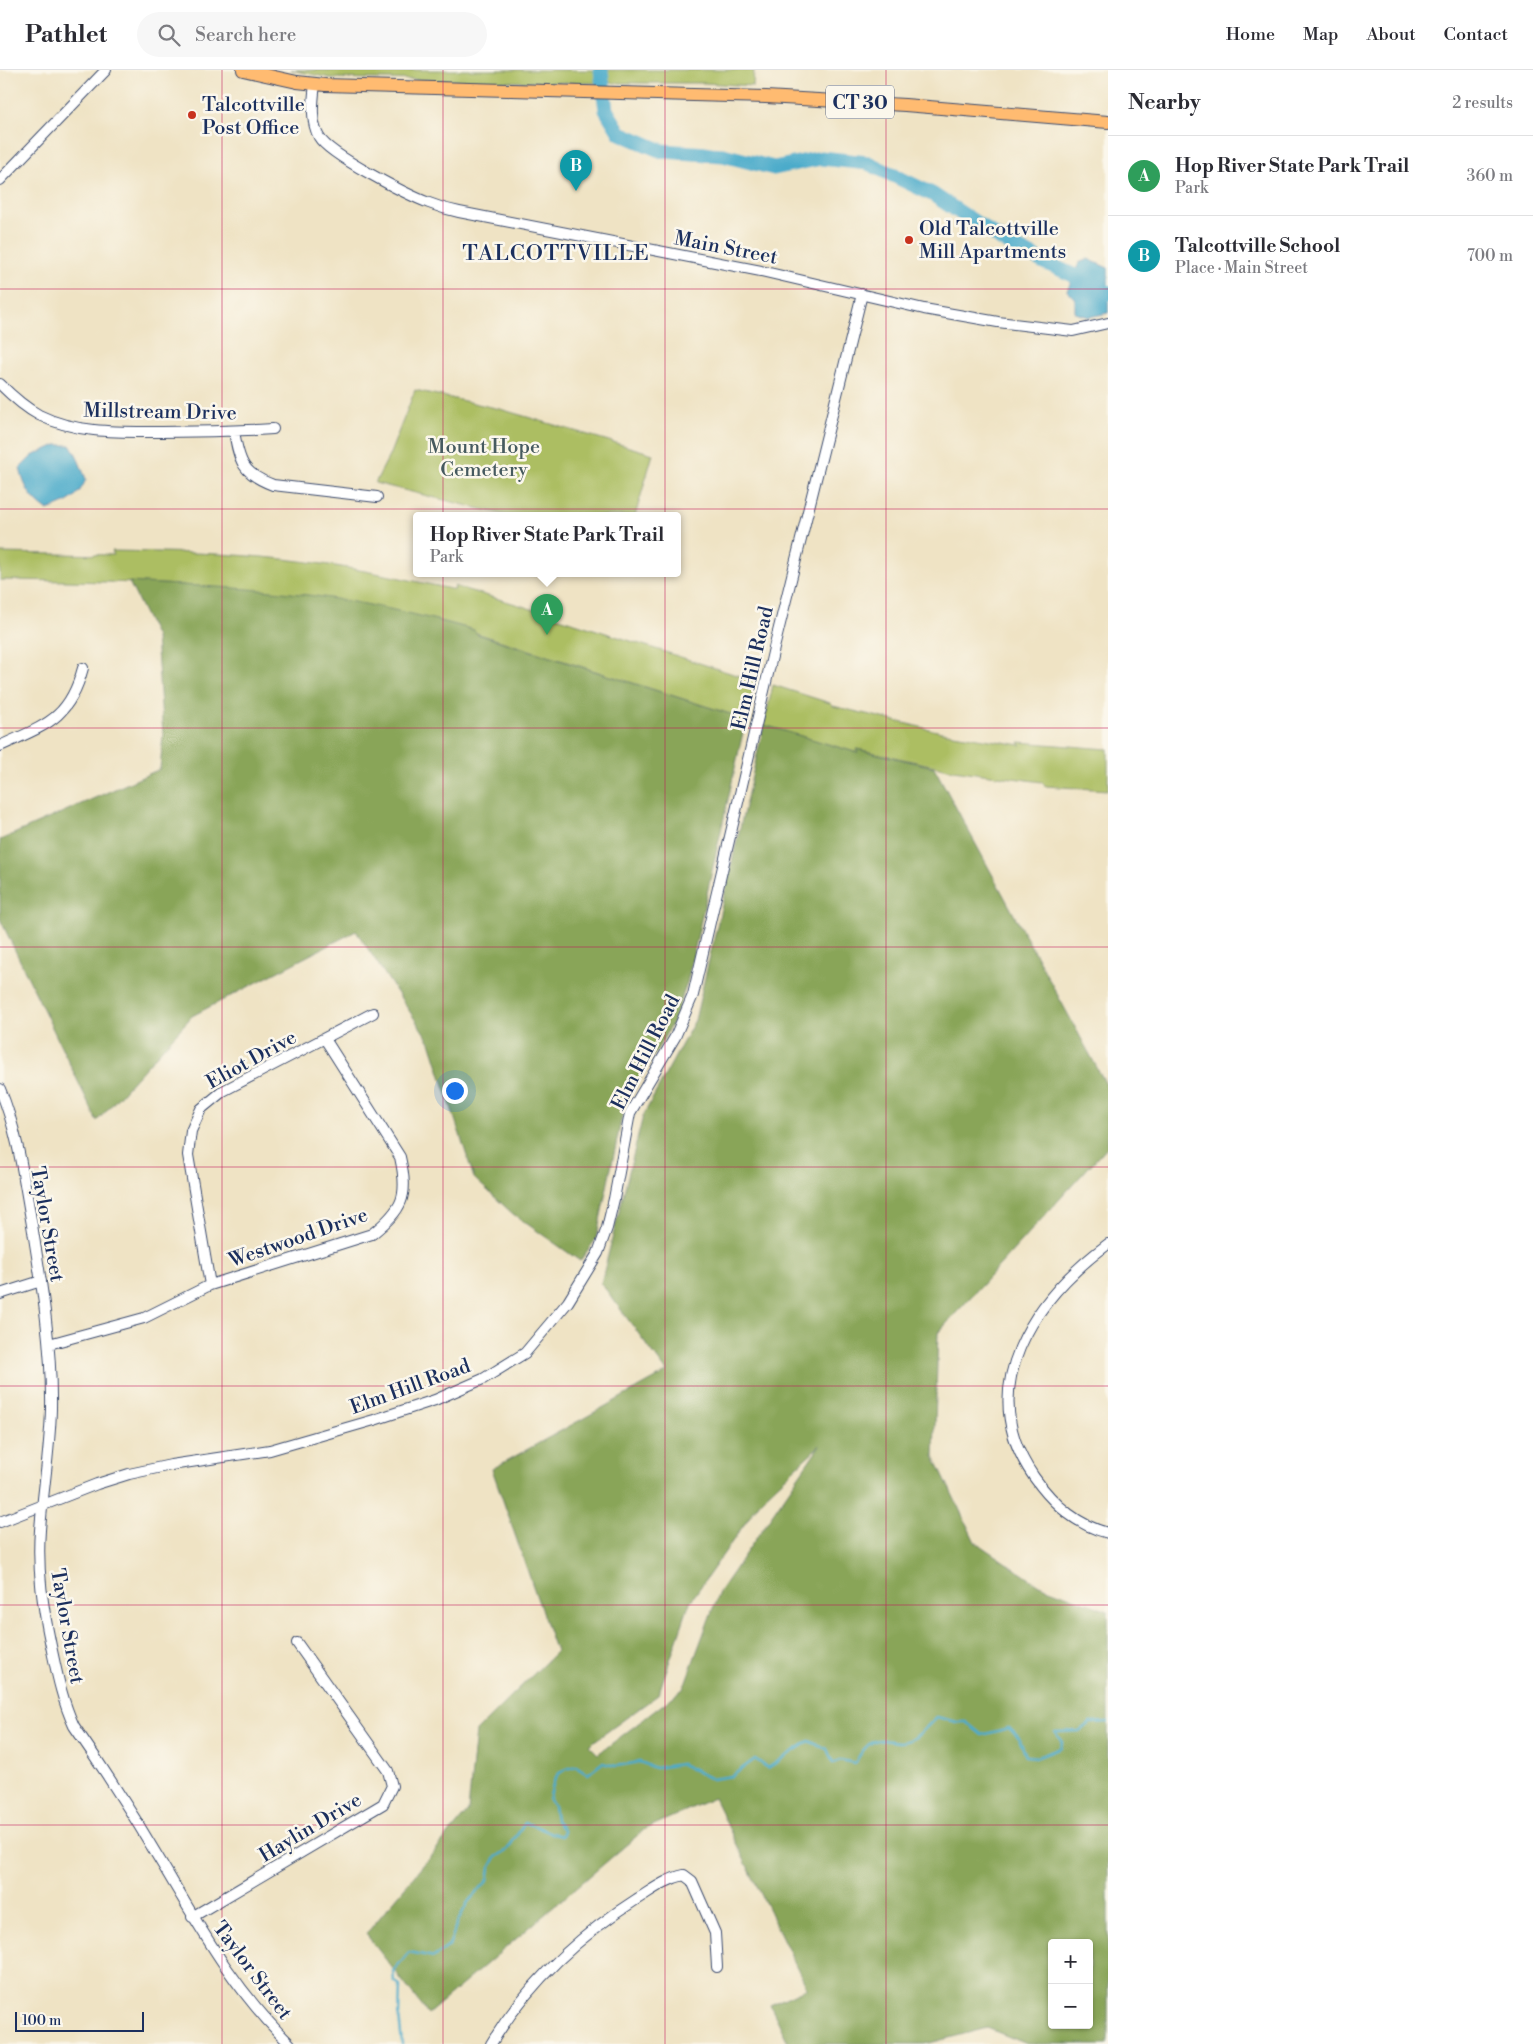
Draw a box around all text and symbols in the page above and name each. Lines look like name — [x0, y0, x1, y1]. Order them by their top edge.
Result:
search box — [137, 12, 487, 57]
text: Pathlet — [25, 20, 107, 50]
icon: search — [155, 21, 183, 49]
text: Search here — [195, 23, 296, 47]
text: Home — [1226, 23, 1275, 46]
text: Map — [1303, 23, 1339, 46]
text: About — [1367, 23, 1416, 46]
text: Contact — [1444, 23, 1508, 46]
road number: CT 30 — [826, 86, 894, 118]
text: Nearby — [1128, 90, 1201, 116]
place label: Talcottville Post Office — [202, 93, 305, 141]
text: 2 results — [1452, 93, 1513, 113]
marker: Talcottville Post Office — [186, 109, 198, 121]
pin: B — [560, 150, 592, 191]
text: Hop River State Park Trail — [1175, 154, 1409, 178]
text: A — [1138, 166, 1150, 186]
text: 360 m — [1467, 166, 1513, 186]
text: Park — [1175, 178, 1208, 198]
place label: Old Talcottville Mill Apartments — [919, 217, 1066, 265]
street label: Main Street — [672, 226, 780, 271]
marker: Old Talcottville Mill Apartments — [903, 234, 915, 246]
text: Talcottville School — [1175, 234, 1340, 258]
district label: TALCOTTVILLE — [462, 240, 650, 267]
text: B — [1138, 246, 1150, 266]
text: 700 m — [1467, 246, 1513, 266]
text: Place · Main Street — [1175, 258, 1308, 278]
street label: Millstream Drive — [83, 399, 237, 426]
park label: Mount Hope Cemetery — [428, 435, 540, 483]
popup — [413, 512, 681, 577]
text: Hop River State Park Trail — [430, 523, 664, 547]
text: Park — [430, 547, 463, 567]
pin: A — [531, 594, 563, 635]
street label: Elm Hill Road — [727, 603, 780, 733]
street label: Elm Hill Road — [607, 990, 686, 1115]
street label: Eliot Drive — [202, 1025, 301, 1095]
your location — [442, 1078, 468, 1104]
street label: Taylor Street — [24, 1165, 69, 1284]
street label: Westwood Drive — [225, 1203, 371, 1274]
street label: Elm Hill Road — [347, 1354, 475, 1421]
street label: Taylor Street — [44, 1567, 89, 1686]
street label: Haylin Drive — [255, 1788, 367, 1869]
street label: Taylor Street — [207, 1917, 297, 2025]
map controls — [1048, 1939, 1093, 2029]
button: + — [1048, 1939, 1093, 1984]
button: − — [1048, 1984, 1093, 2029]
scale bar — [15, 2009, 144, 2032]
text: 100 m — [22, 2012, 61, 2030]

